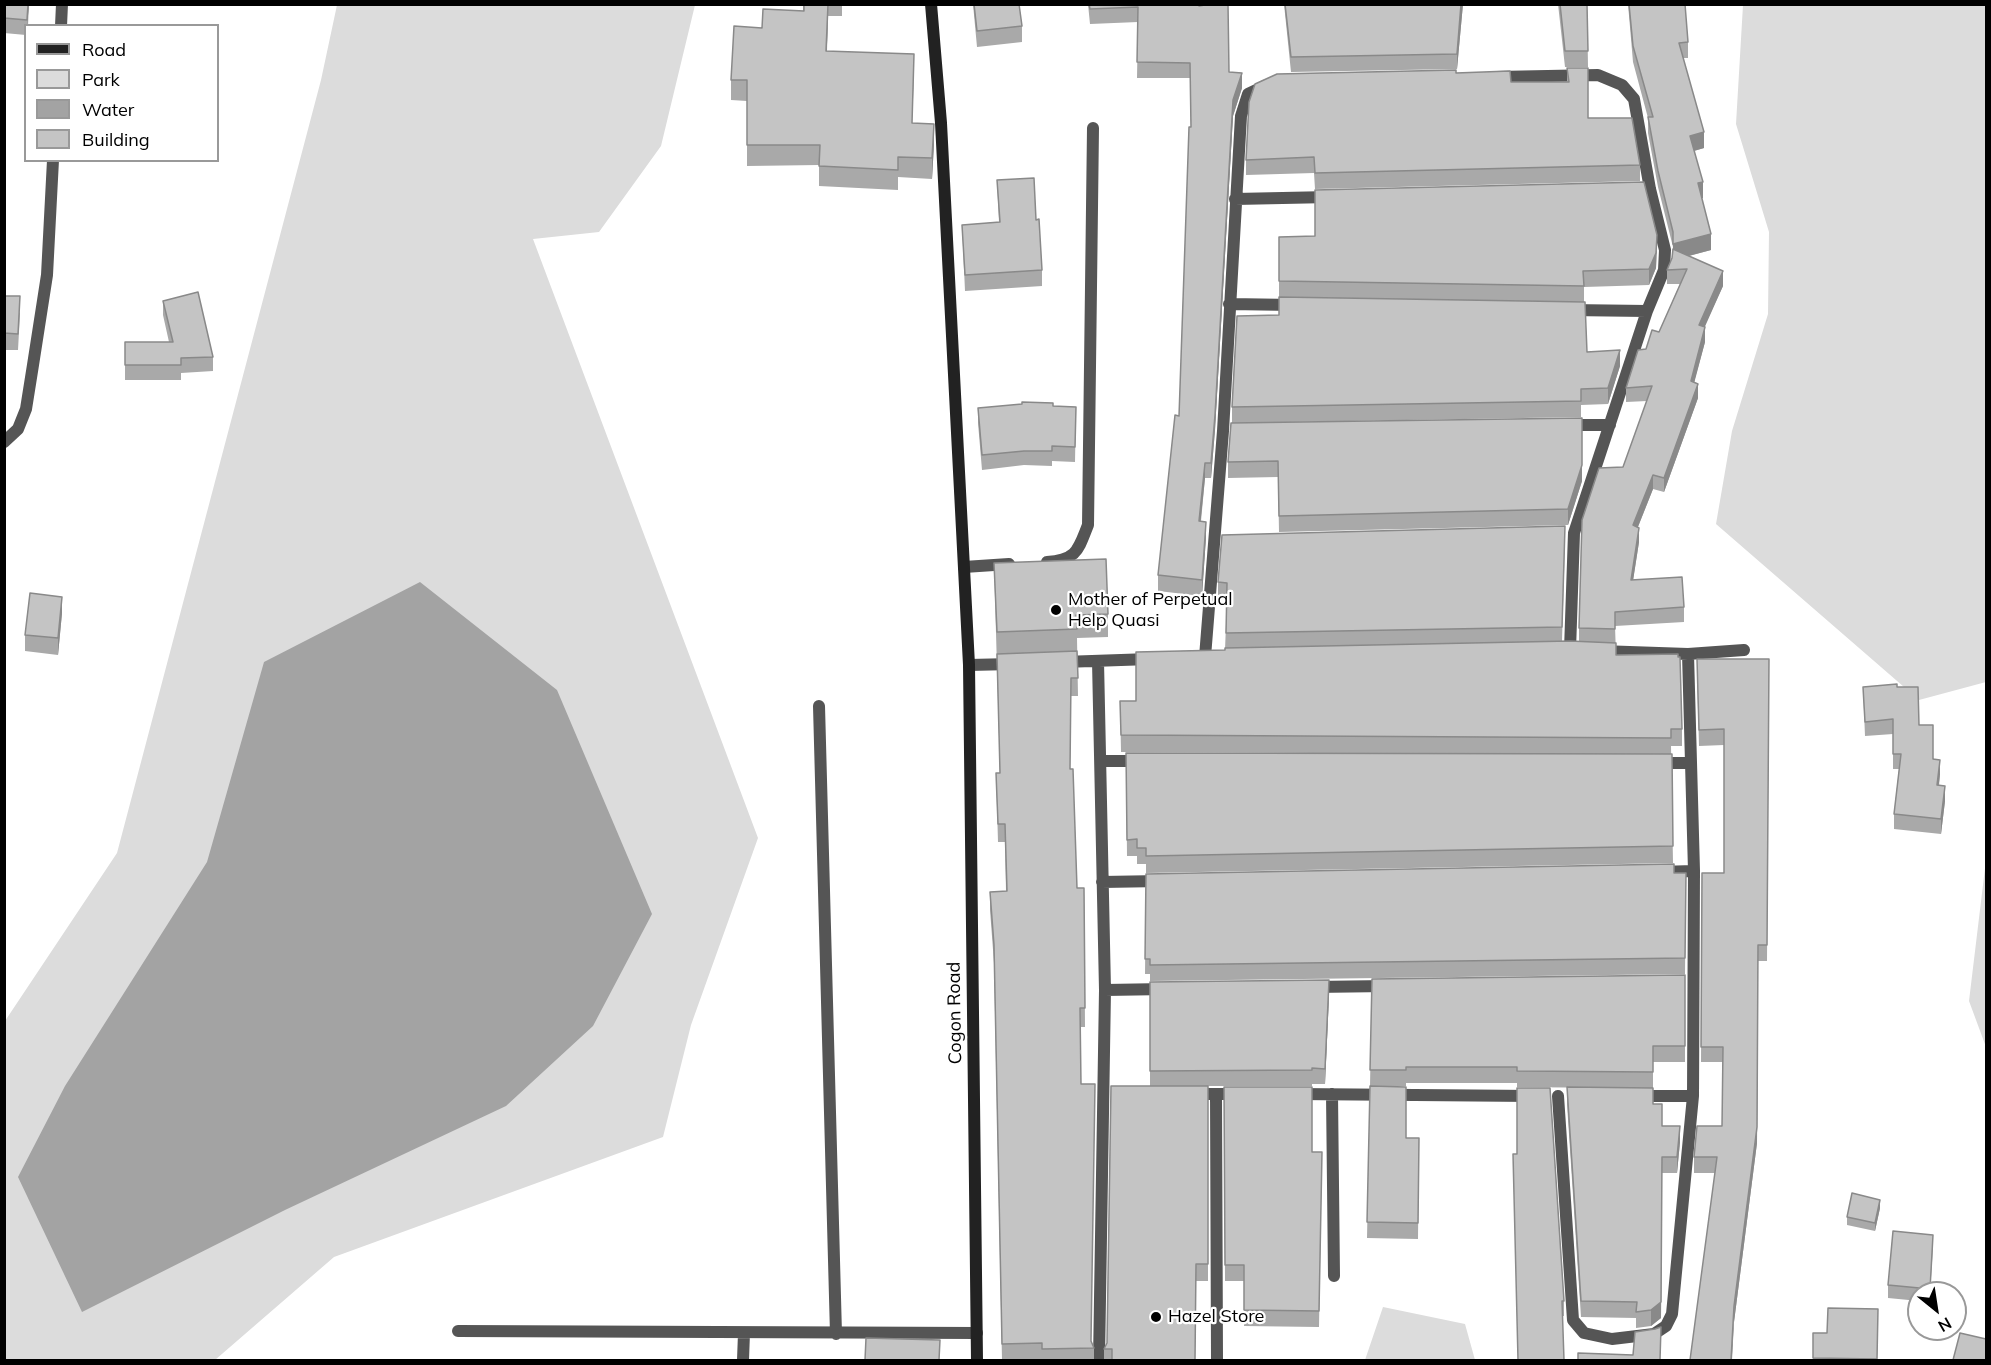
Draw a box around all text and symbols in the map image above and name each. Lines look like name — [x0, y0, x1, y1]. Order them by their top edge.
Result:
legend — [24, 24, 219, 162]
text: Road — [82, 38, 126, 61]
text: Park — [82, 68, 120, 91]
text: Water — [82, 98, 134, 121]
text: Building — [82, 128, 150, 151]
place label: Mother of Perpetual Help Quasi — [1068, 589, 1232, 632]
marker: Mother of Perpetual Help Quasi — [1049, 603, 1063, 617]
street label: Cogon Road — [943, 962, 967, 1064]
north arrow — [1907, 1281, 1967, 1341]
place label: Hazel Store — [1168, 1306, 1264, 1328]
marker: Hazel Store — [1149, 1310, 1163, 1324]
text: N — [1935, 1313, 1955, 1337]

